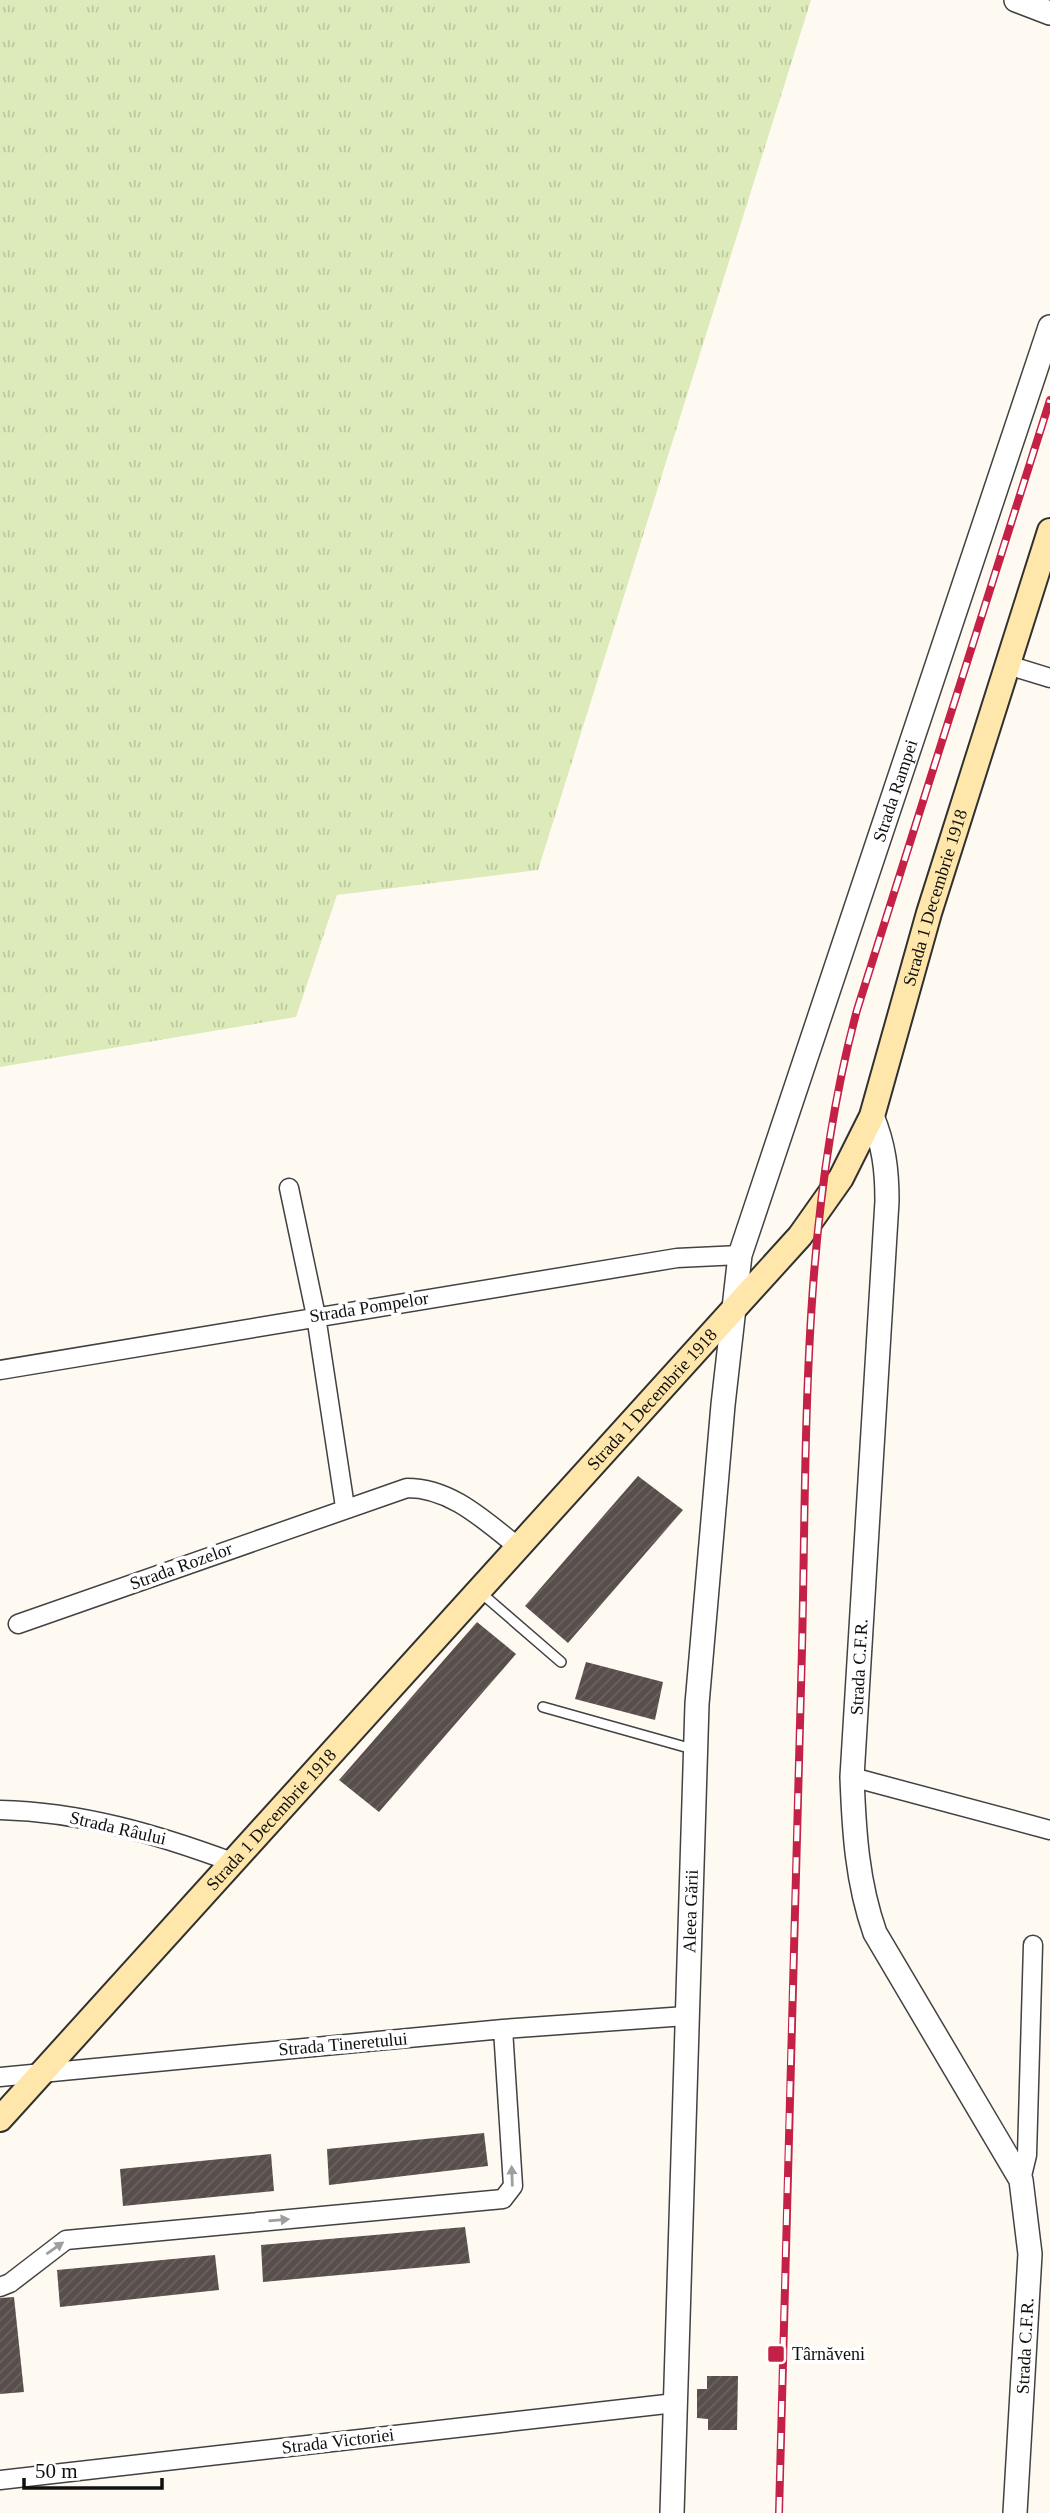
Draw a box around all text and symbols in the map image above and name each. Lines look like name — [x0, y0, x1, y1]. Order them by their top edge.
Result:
street label: Strada Rampei — [869, 737, 921, 844]
street label: Strada 1 Decembrie 1918 — [899, 807, 971, 988]
street label: Strada Pompelor — [308, 1288, 430, 1326]
street label: Strada 1 Decembrie 1918 — [583, 1325, 721, 1474]
street label: Strada Rozelor — [127, 1538, 235, 1594]
street label: Strada C.F.R. — [846, 1618, 872, 1716]
street label: Strada 1 Decembrie 1918 — [202, 1745, 340, 1894]
street label: Strada Râului — [68, 1807, 168, 1849]
street label: Aleea Gării — [679, 1869, 702, 1953]
street label: Strada Tineretului — [278, 2028, 408, 2060]
one-way arrow — [507, 2165, 518, 2187]
one-way arrow — [268, 2214, 290, 2225]
one-way arrow — [46, 2241, 64, 2255]
street label: Strada C.F.R. — [1012, 2297, 1038, 2395]
marker: Târnăveni — [766, 2344, 786, 2364]
place label: Târnăveni — [792, 2344, 865, 2364]
street label: Strada Victoriei — [281, 2424, 395, 2458]
scale bar — [24, 2446, 163, 2490]
text: 50 m — [35, 2459, 78, 2483]

